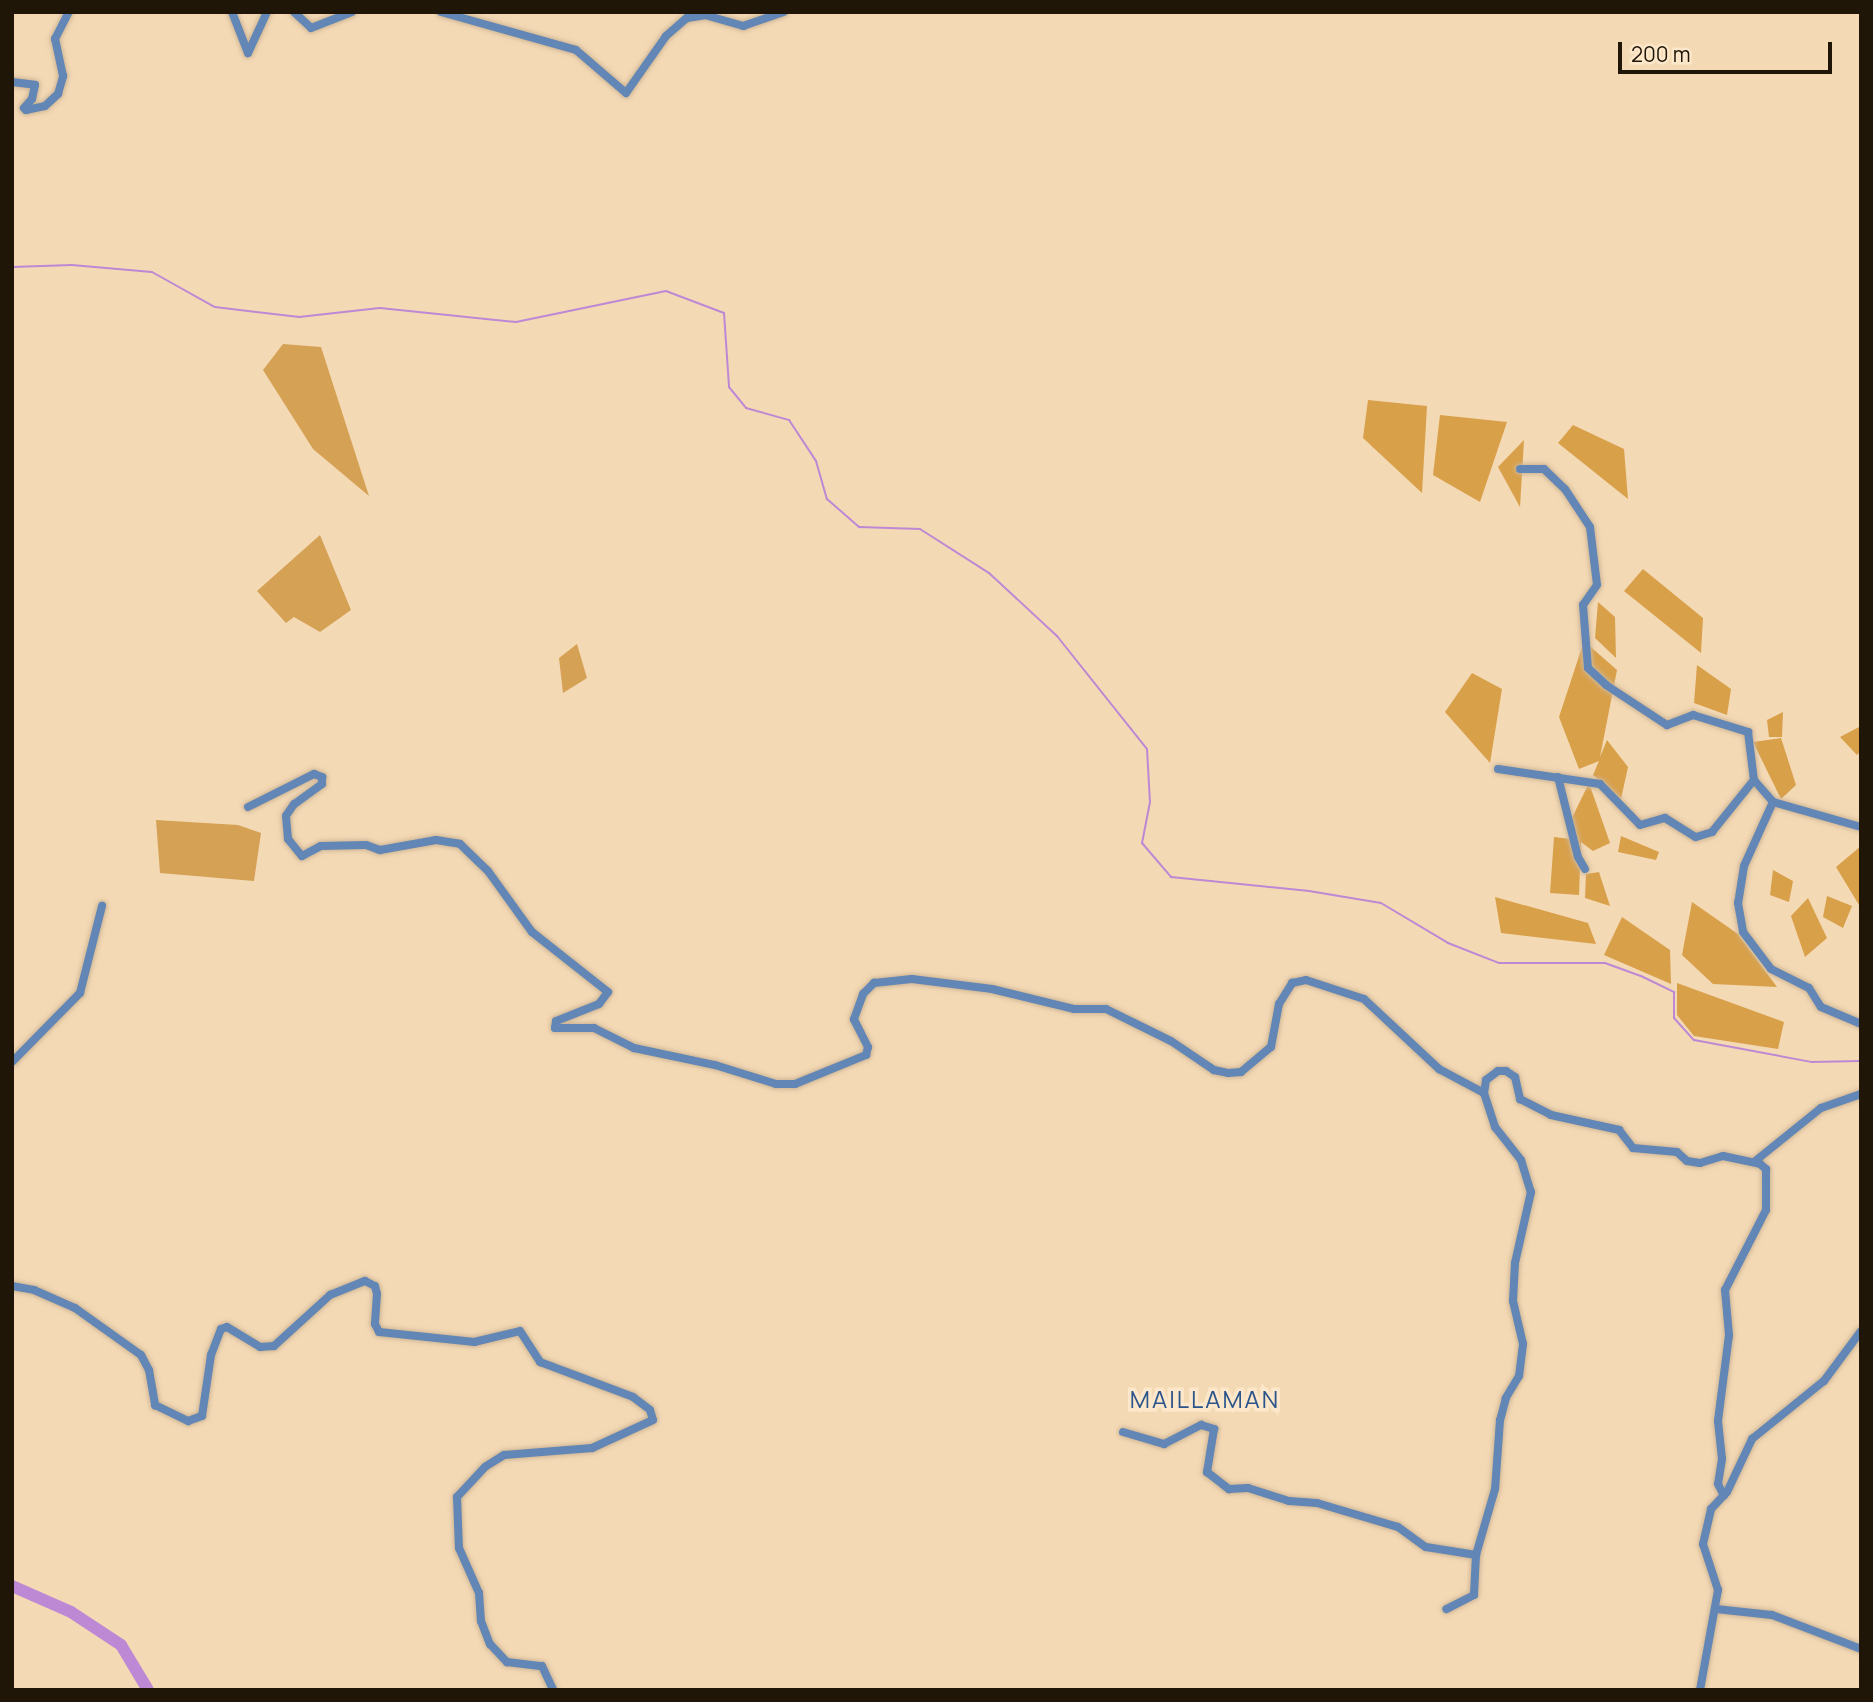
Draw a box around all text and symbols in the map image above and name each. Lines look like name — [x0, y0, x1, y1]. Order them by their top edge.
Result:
scale bar — [1621, 28, 1834, 72]
text: 200 m — [1631, 40, 1691, 68]
district label: MAILLAMAN — [1131, 1385, 1279, 1413]

